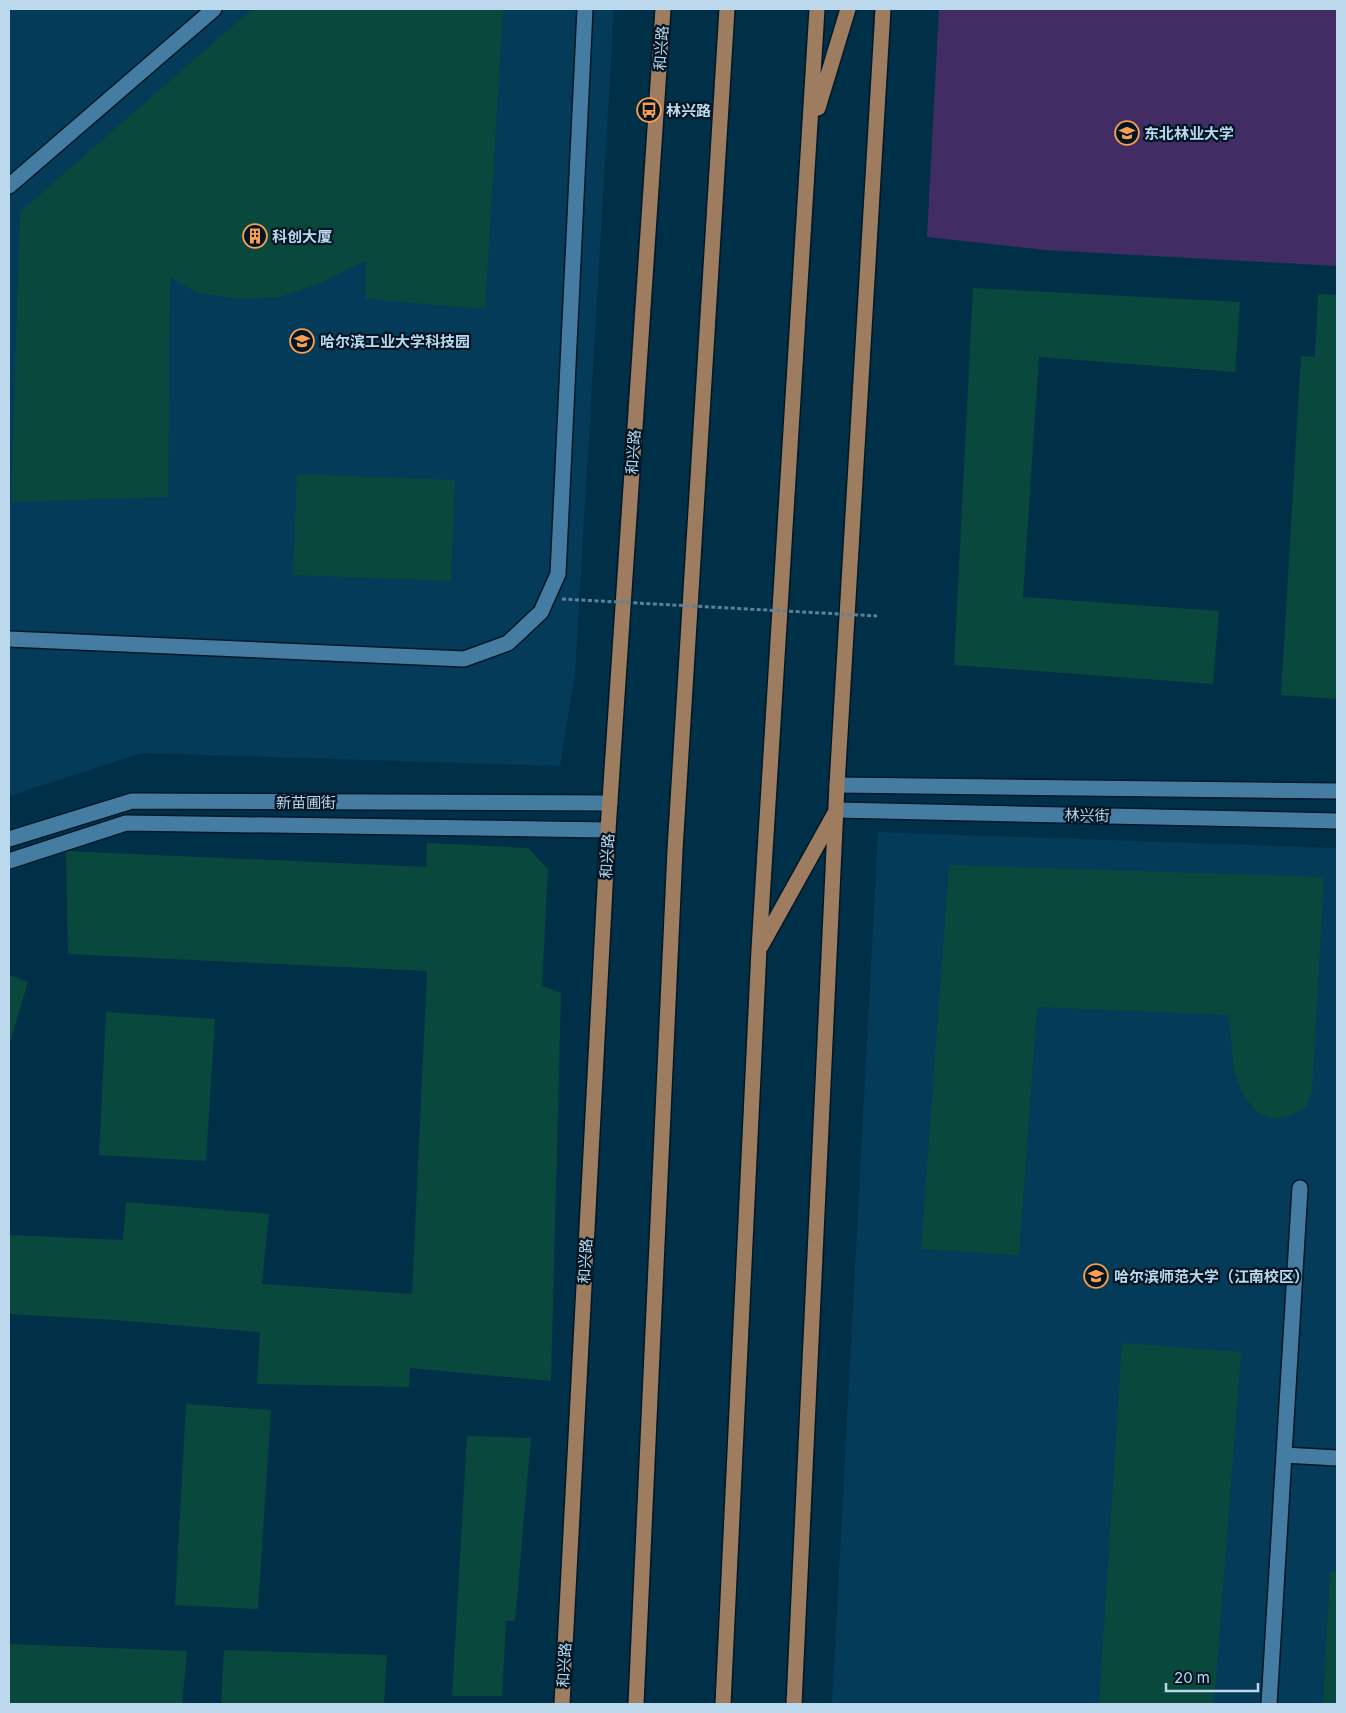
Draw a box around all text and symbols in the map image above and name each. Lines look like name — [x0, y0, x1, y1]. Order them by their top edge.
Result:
street label: 和兴路 — [650, 25, 672, 71]
bus stop icon: 林兴路 — [636, 97, 662, 123]
place label: 林兴路 — [666, 101, 711, 120]
school or university icon: 东北林业大学 — [1114, 120, 1140, 146]
place label: 东北林业大学 — [1144, 124, 1234, 143]
building icon: 科创大厦 — [242, 223, 268, 249]
place label: 科创大厦 — [272, 227, 332, 246]
school or university icon: 哈尔滨工业大学科技园 — [289, 328, 315, 354]
place label: 哈尔滨工业大学科技园 — [320, 332, 470, 351]
street label: 和兴路 — [622, 429, 644, 475]
street label: 新苗圃街 — [276, 793, 336, 812]
street label: 林兴街 — [1064, 805, 1110, 825]
street label: 和兴路 — [596, 833, 618, 879]
street label: 和兴路 — [574, 1238, 596, 1284]
school or university icon: 哈尔滨师范大学（江南校区） — [1083, 1263, 1109, 1289]
place label: 哈尔滨师范大学（江南校区） — [1114, 1267, 1309, 1286]
street label: 和兴路 — [553, 1642, 575, 1688]
scale bar — [1166, 1660, 1258, 1692]
text: 20 m — [1174, 1668, 1210, 1687]

